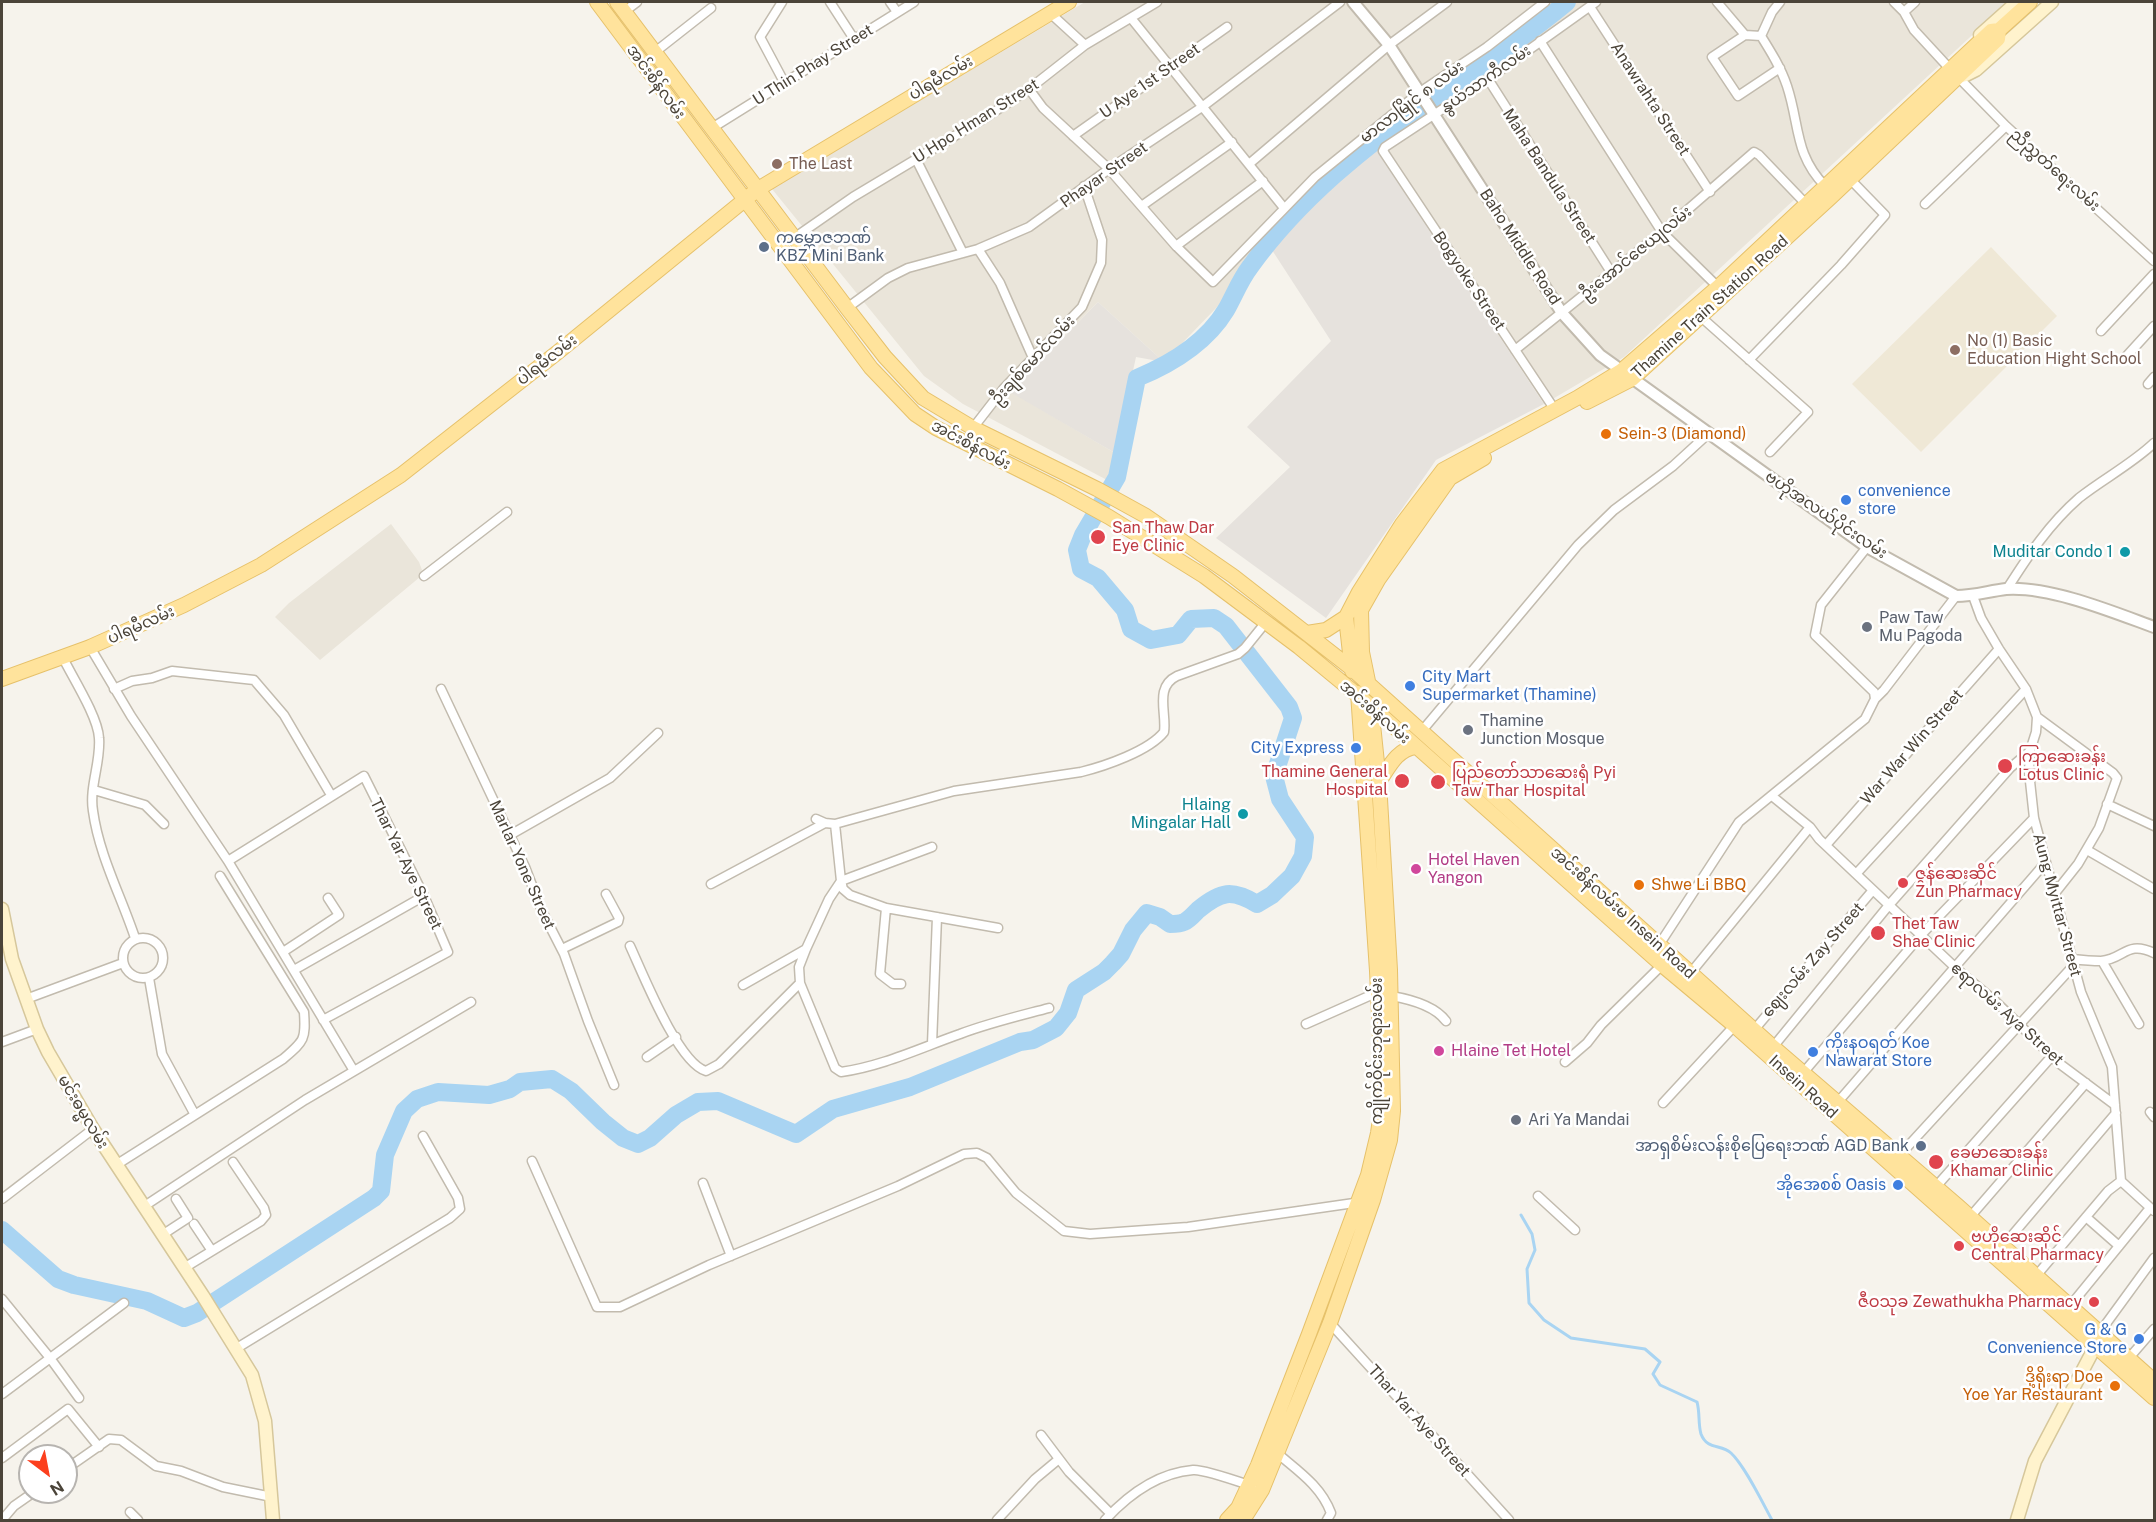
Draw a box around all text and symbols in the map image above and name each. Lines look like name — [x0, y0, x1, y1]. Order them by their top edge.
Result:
street label: U Thin Phay Street — [749, 20, 877, 110]
street label: U Aye 1st Street — [1096, 39, 1204, 123]
street label: Anawrahta Street — [1606, 39, 1694, 159]
street label: အင်းစိန်လမ်း — [623, 41, 689, 123]
street label: နွယ်သာကီလမ်း — [1437, 41, 1535, 117]
street label: ပါရမီလမ်း — [905, 51, 977, 105]
street label: မာလာမြိုင် ၈ လမ်း — [1356, 57, 1468, 147]
street label: U Hpo Hman Street — [910, 75, 1042, 167]
street label: Maha Bandula Street — [1498, 105, 1600, 247]
street label: ညီညွှတ်ရေးလမ်း — [2006, 125, 2104, 215]
street label: Phayar Street — [1057, 138, 1151, 212]
place label: The Last — [789, 154, 853, 174]
marker: The Last — [770, 157, 784, 171]
street label: Baho Middle Road — [1475, 185, 1565, 309]
street label: ဦးအောင်ဇေယျလမ်း — [1576, 202, 1696, 304]
place label: ကမ္ဘောဇဘဏ် KBZ Mini Bank — [776, 228, 885, 266]
street label: Bogyoke Street — [1429, 228, 1509, 334]
street label: Thamine Train Station Road — [1628, 232, 1792, 382]
marker: ကမ္ဘောဇဘဏ် KBZ Mini Bank — [757, 240, 771, 254]
street label: ဦးချစ်မောင်လမ်း — [987, 312, 1079, 408]
street label: ပါရမီလမ်း — [513, 330, 581, 390]
place label: No (1) Basic Education Hight School — [1967, 331, 2142, 369]
marker: No (1) Basic Education Hight School — [1948, 343, 1962, 357]
street label: အင်းစိန်လမ်း — [928, 416, 1014, 474]
place label: Sein-3 (Diamond) — [1618, 424, 1746, 444]
marker: Sein-3 (Diamond) — [1599, 427, 1613, 441]
street label: ဗဟိုအလယ်ပိုင်းလမ်း — [1761, 467, 1891, 563]
place label: convenience store — [1858, 481, 1951, 519]
marker: convenience store — [1839, 493, 1853, 507]
place label: San Thaw Dar Eye Clinic — [1112, 518, 1214, 556]
marker: San Thaw Dar Eye Clinic — [1089, 528, 1107, 546]
place label: Muditar Condo 1 — [1993, 542, 2113, 562]
marker: Muditar Condo 1 — [2118, 545, 2132, 559]
street label: ပါရမီလမ်း — [105, 602, 177, 648]
place label: Paw Taw Mu Pagoda — [1879, 608, 1962, 646]
marker: Paw Taw Mu Pagoda — [1860, 620, 1874, 634]
place label: City Mart Supermarket (Thamine) — [1422, 667, 1597, 705]
street label: အင်းစိန်လမ်း — [1336, 676, 1414, 748]
marker: City Mart Supermarket (Thamine) — [1403, 679, 1417, 693]
street label: War War Win Street — [1857, 686, 1967, 808]
place label: Thamine Junction Mosque — [1480, 711, 1605, 749]
marker: Thamine Junction Mosque — [1461, 723, 1475, 737]
place label: City Express — [1251, 738, 1344, 758]
marker: City Express — [1349, 741, 1363, 755]
place label: ကြာဆေးခန်း Lotus Clinic — [2018, 747, 2106, 785]
marker: ကြာဆေးခန်း Lotus Clinic — [1996, 757, 2014, 775]
place label: Thamine General Hospital — [1262, 762, 1388, 800]
place label: ပြည်တော်သာဆေးရုံ Pyi Taw Thar Hospital — [1452, 763, 1616, 801]
marker: Thamine General Hospital — [1393, 772, 1411, 790]
marker: ပြည်တော်သာဆေးရုံ Pyi Taw Thar Hospital — [1429, 773, 1447, 791]
street label: Thar Yar Aye Street — [366, 795, 446, 933]
place label: Hlaing Mingalar Hall — [1131, 795, 1231, 833]
street label: Marlar Yone Street — [485, 797, 559, 933]
marker: Hlaing Mingalar Hall — [1236, 807, 1250, 821]
street label: Aung Myittar Street — [2029, 831, 2085, 979]
street label: အင်းစိန်လမ်းမ Insein Road — [1547, 843, 1699, 983]
place label: Hotel Haven Yangon — [1428, 850, 1520, 888]
marker: Hotel Haven Yangon — [1409, 862, 1423, 876]
place label: ဇွန်ဆေးဆိုင် Zun Pharmacy — [1915, 864, 2022, 902]
place label: Shwe Li BBQ — [1651, 875, 1747, 895]
marker: ဇွန်ဆေးဆိုင် Zun Pharmacy — [1896, 876, 1910, 890]
marker: Shwe Li BBQ — [1632, 878, 1646, 892]
street label: ဈေးလမ်း Zay Street — [1758, 899, 1868, 1021]
place label: Thet Taw Shae Clinic — [1892, 914, 1975, 952]
marker: Thet Taw Shae Clinic — [1869, 924, 1887, 942]
street label: ဧရာလမ်း Aya Street — [1947, 958, 2067, 1070]
street label: ကျိုက်ဝိုင်းဘုရားလမ်း — [1367, 977, 1387, 1125]
place label: ကိုးနဝရတ် Koe Nawarat Store — [1825, 1033, 1932, 1071]
place label: Hlaine Tet Hotel — [1451, 1041, 1571, 1061]
marker: Hlaine Tet Hotel — [1432, 1044, 1446, 1058]
marker: ကိုးနဝရတ် Koe Nawarat Store — [1806, 1045, 1820, 1059]
street label: Insein Road — [1765, 1051, 1841, 1123]
street label: မင်းဓမ္မလမ်း — [53, 1072, 113, 1152]
place label: Ari Ya Mandai — [1528, 1110, 1629, 1130]
marker: Ari Ya Mandai — [1509, 1113, 1523, 1127]
place label: အာရှစိမ်းလန်းစိုပြေရေးဘဏ် AGD Bank — [1635, 1136, 1909, 1156]
marker: အာရှစိမ်းလန်းစိုပြေရေးဘဏ် AGD Bank — [1914, 1139, 1928, 1153]
place label: ခေမာဆေးခန်း Khamar Clinic — [1950, 1143, 2053, 1181]
marker: ခေမာဆေးခန်း Khamar Clinic — [1927, 1153, 1945, 1171]
place label: အိုအေစစ် Oasis — [1776, 1175, 1886, 1195]
marker: အိုအေစစ် Oasis — [1891, 1178, 1905, 1192]
place label: ဗဟိုဆေးဆိုင် Central Pharmacy — [1971, 1227, 2104, 1265]
marker: ဗဟိုဆေးဆိုင် Central Pharmacy — [1952, 1239, 1966, 1253]
place label: ဇီဝသုခ Zewathukha Pharmacy — [1858, 1292, 2082, 1312]
marker: ဇီဝသုခ Zewathukha Pharmacy — [2087, 1295, 2101, 1309]
place label: G & G Convenience Store — [1987, 1320, 2127, 1358]
marker: G & G Convenience Store — [2132, 1332, 2146, 1346]
street label: Thar Yar Aye Street — [1364, 1361, 1474, 1481]
place label: ဒို့ရိုးရာ Doe Yoe Yar Restaurant — [1963, 1367, 2103, 1405]
marker: ဒို့ရိုးရာ Doe Yoe Yar Restaurant — [2108, 1379, 2122, 1393]
north arrow — [18, 1444, 78, 1504]
text: N — [46, 1477, 67, 1499]

